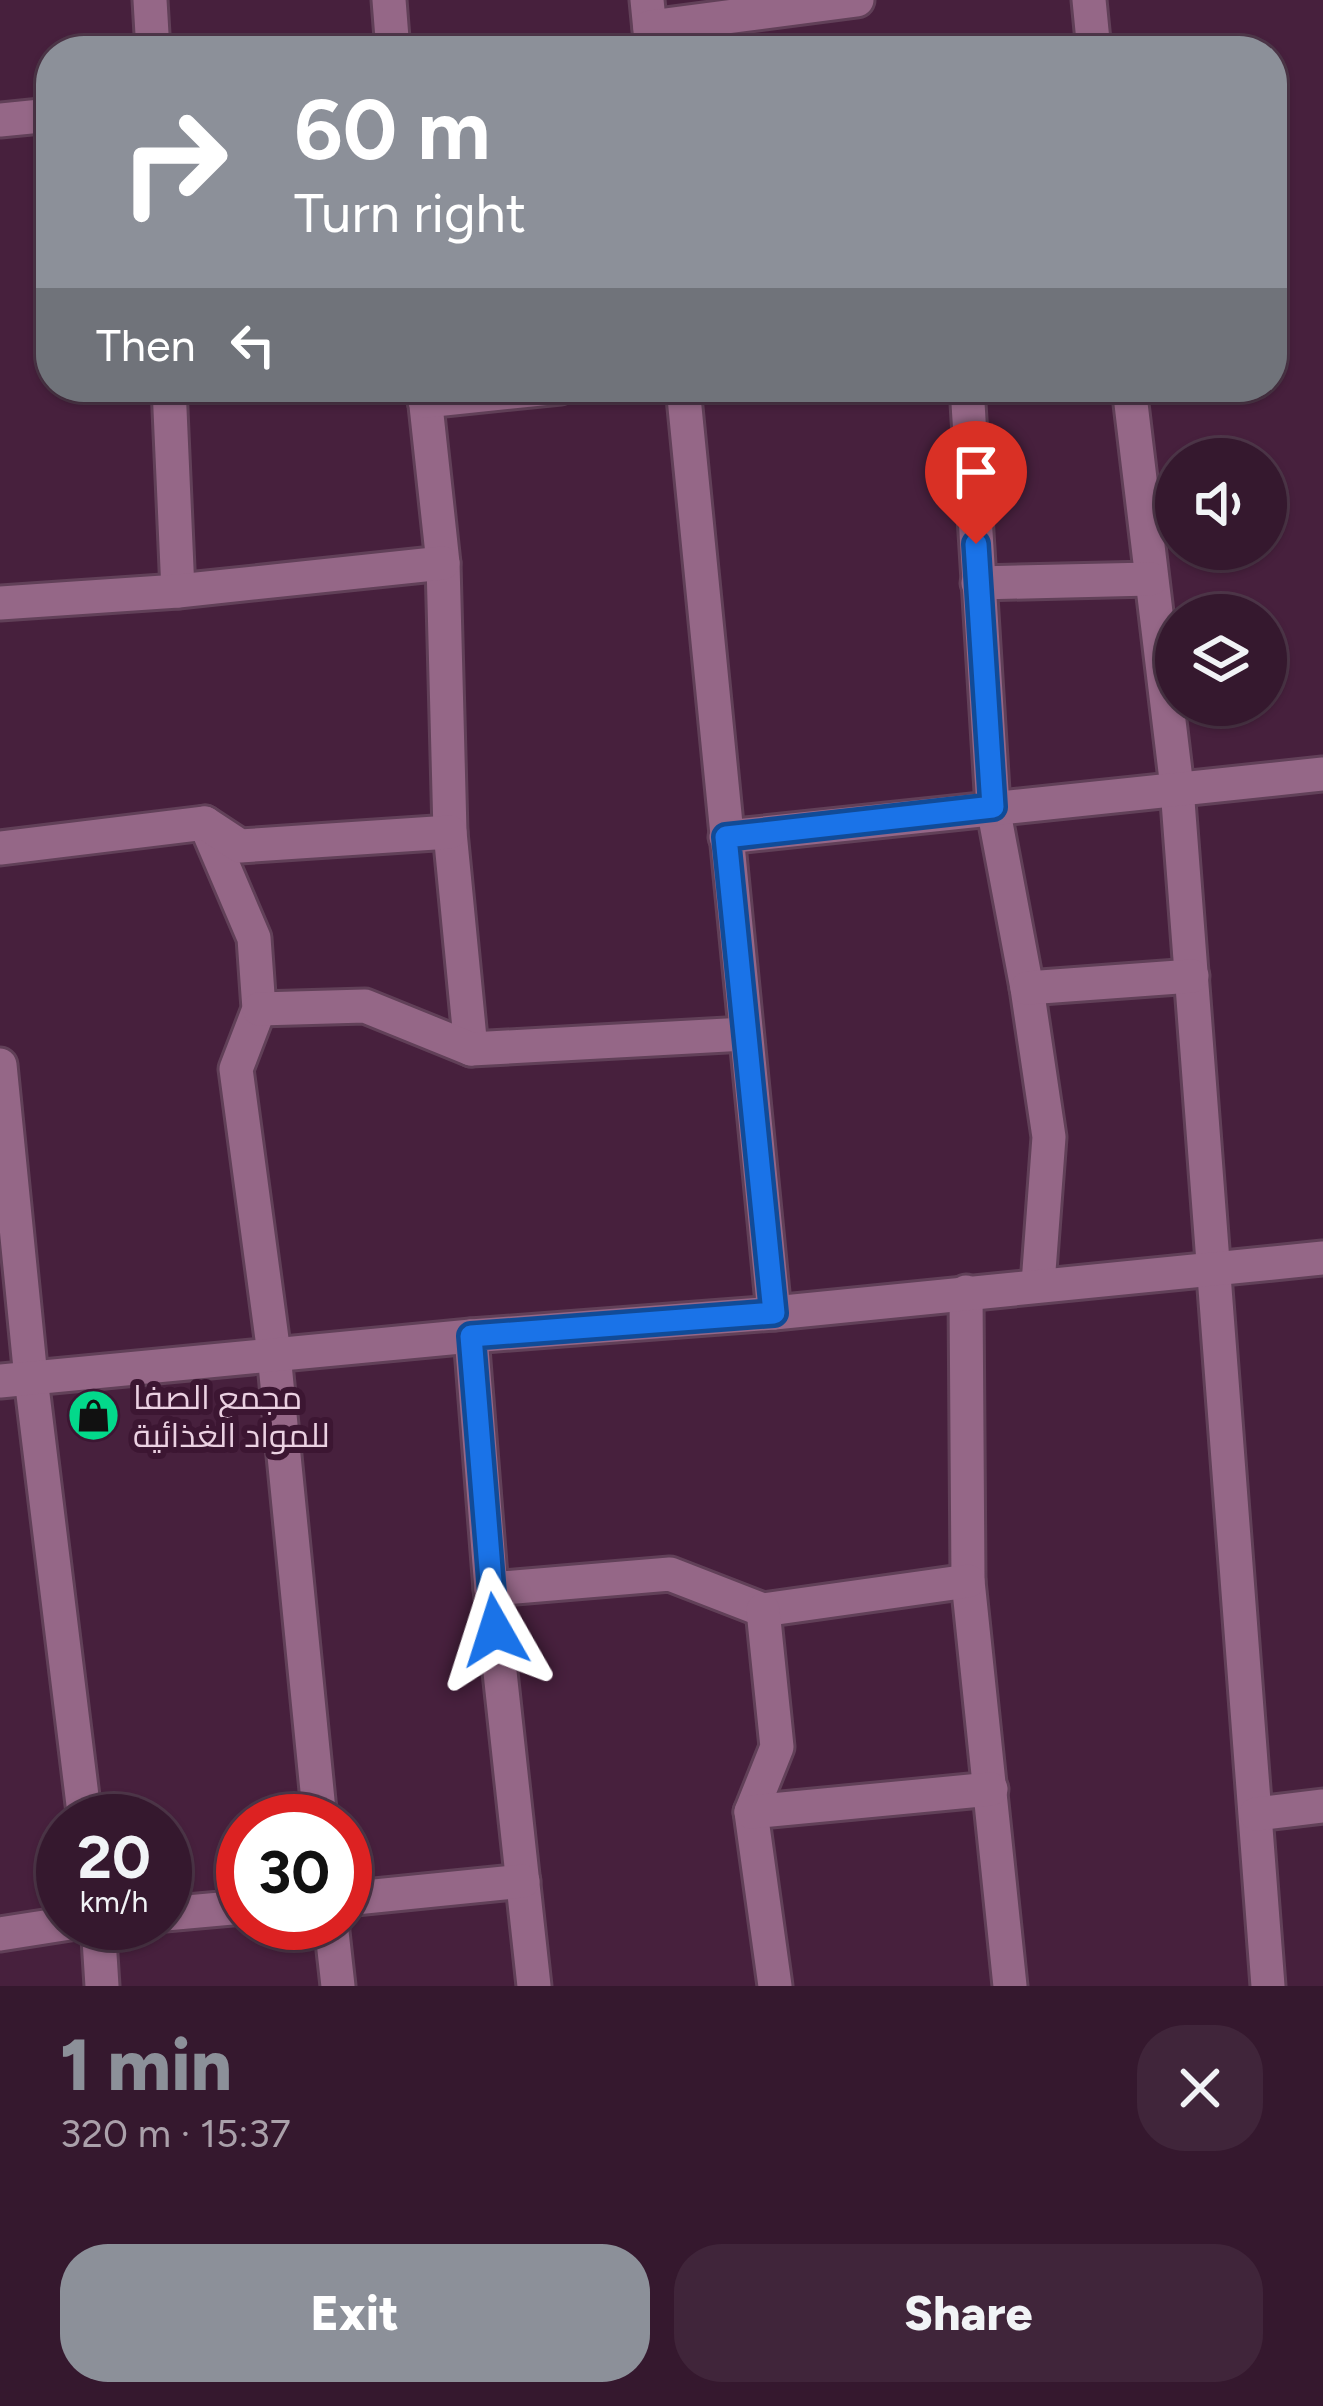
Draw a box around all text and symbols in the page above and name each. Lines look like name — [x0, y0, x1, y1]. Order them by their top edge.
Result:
text: 60 m — [294, 79, 490, 180]
icon: right — [96, 84, 252, 240]
text: Turn right — [294, 181, 526, 246]
icon: left — [220, 312, 286, 378]
text: Then — [96, 318, 196, 372]
pin — [925, 421, 1027, 544]
map controls — [1155, 438, 1287, 726]
button: sound — [1155, 438, 1287, 570]
icon: arrive — [943, 439, 1009, 505]
button: layers — [1155, 594, 1287, 726]
place label: مجمع الصفا للمواد الغذائية — [133, 1378, 330, 1455]
shop icon: مجمع الصفا للمواد الغذائية — [66, 1388, 122, 1444]
position arrow — [432, 1567, 558, 1693]
speed limit sign: 30 — [216, 1794, 372, 1950]
text: 20 — [77, 1821, 151, 1893]
text: km/h — [80, 1883, 148, 1920]
text: 1 min — [60, 2022, 232, 2108]
button: close — [1137, 2025, 1263, 2151]
text: 320 m · 15:37 — [60, 2110, 291, 2157]
button: Exit — [60, 2244, 650, 2382]
button: Share — [674, 2244, 1263, 2382]

